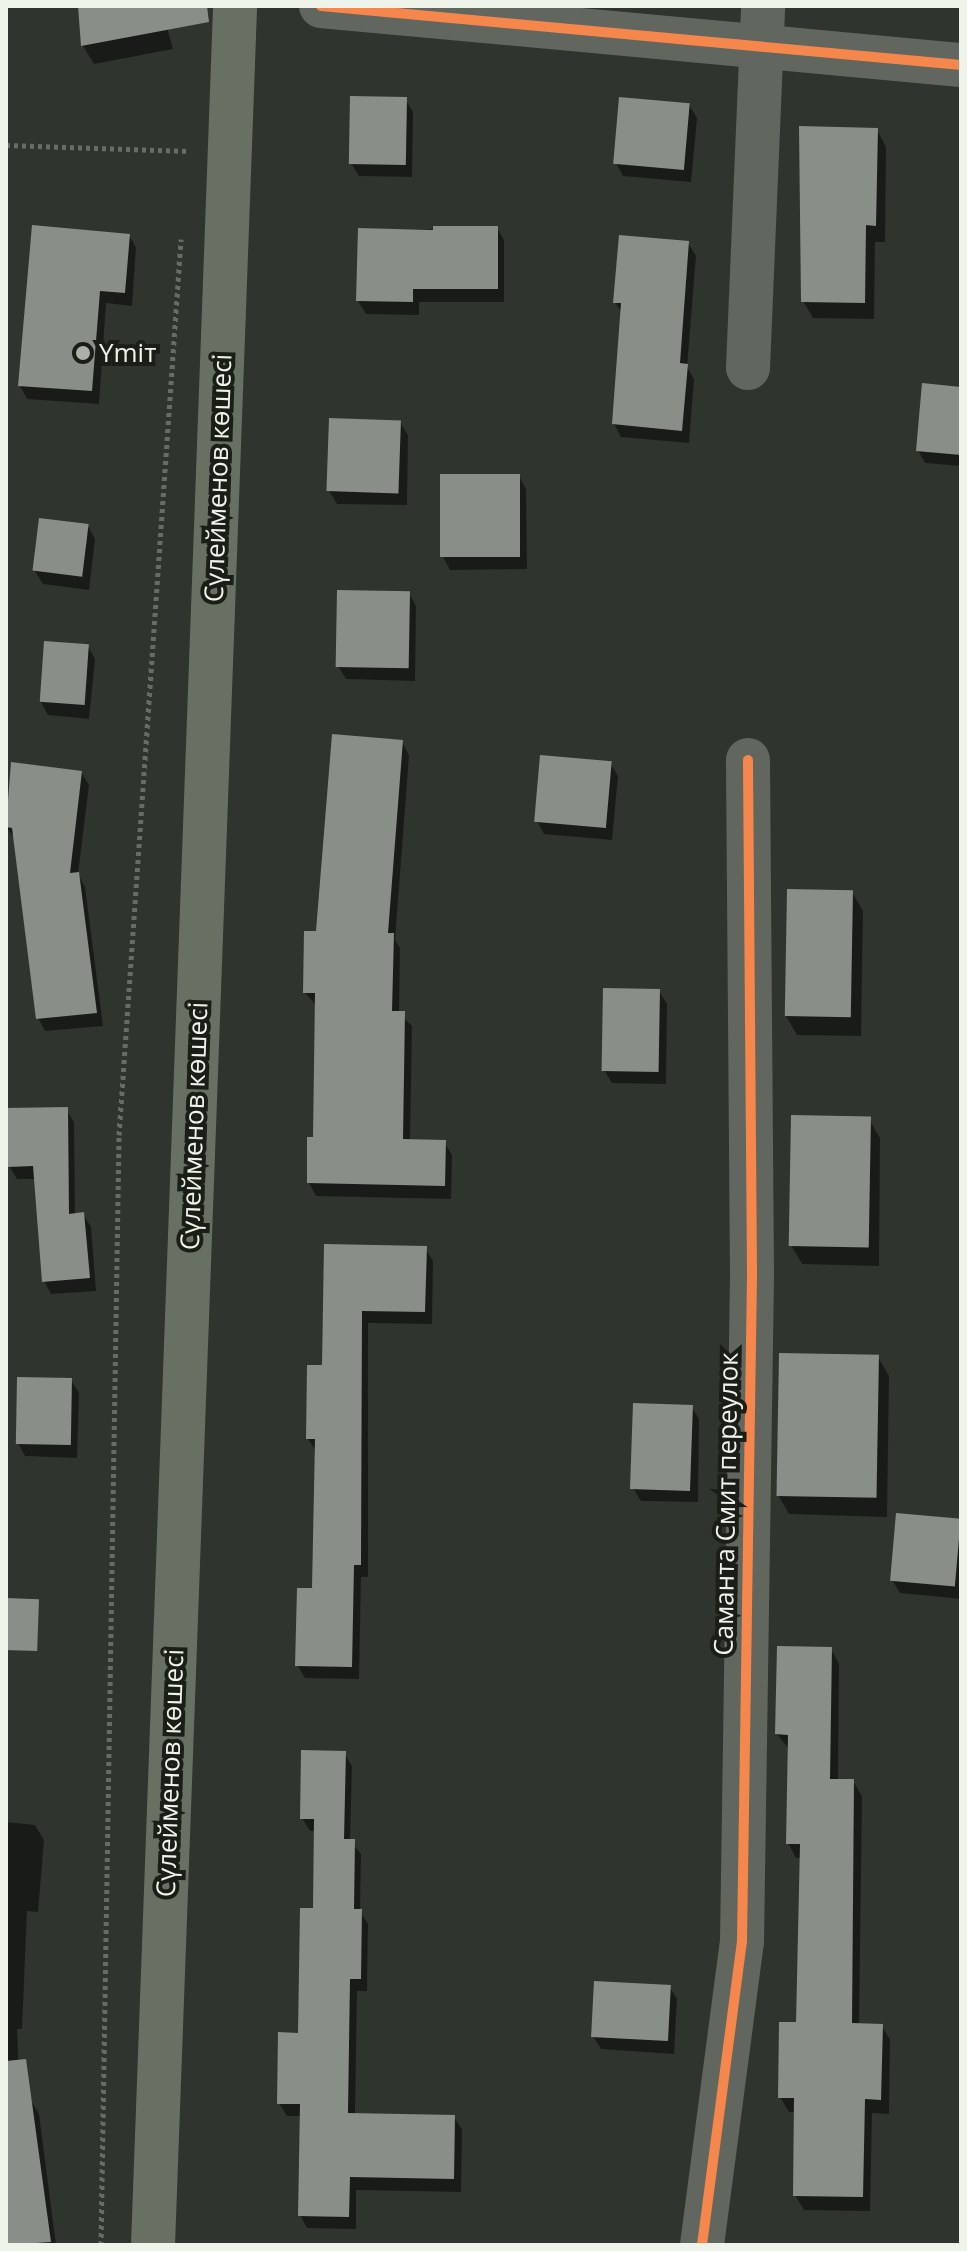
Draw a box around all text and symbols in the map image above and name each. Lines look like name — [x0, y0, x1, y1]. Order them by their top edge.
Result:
place label: Ymiт — [99, 337, 156, 369]
marker: Ymiт — [74, 344, 92, 362]
street label: Сүлейменов көшесі — [198, 353, 238, 603]
street label: Сүлейменов көшесі — [174, 1001, 214, 1251]
street label: Саманта Смит переулок — [708, 1352, 744, 1656]
street label: Сүлейменов көшесі — [150, 1648, 190, 1898]

